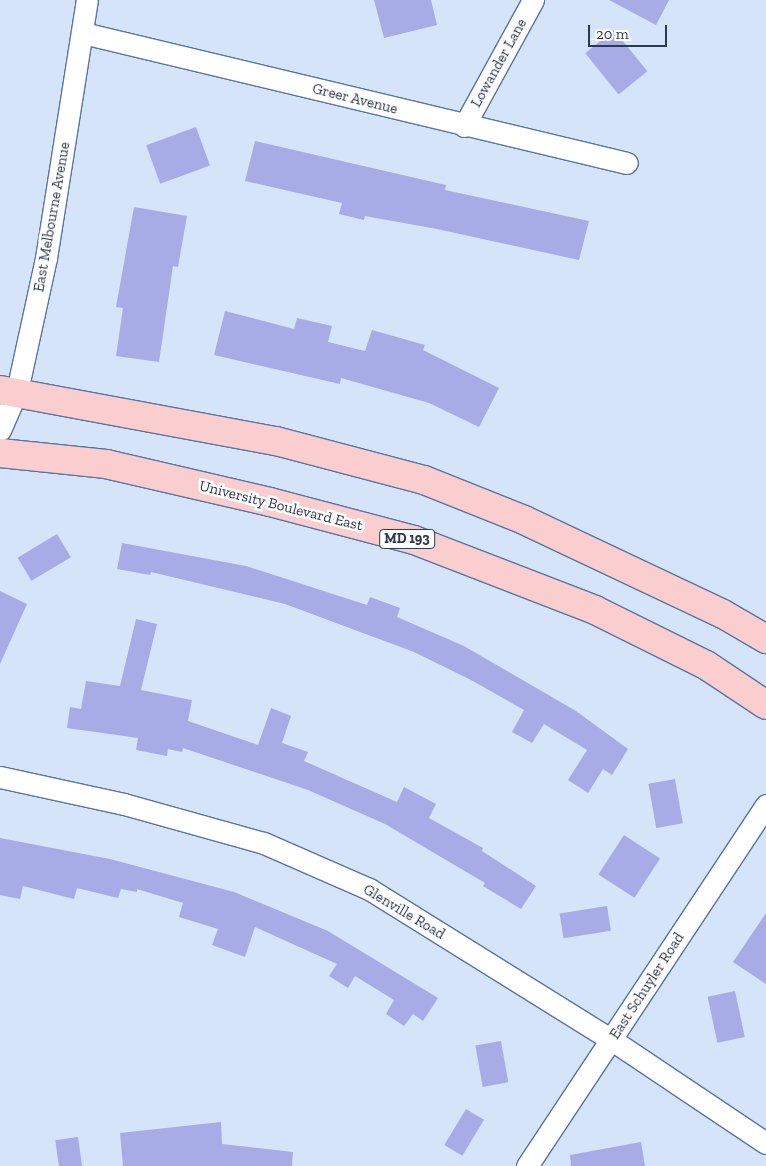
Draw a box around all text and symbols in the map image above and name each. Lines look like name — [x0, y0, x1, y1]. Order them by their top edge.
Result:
street label: Lowander Lane — [467, 15, 531, 111]
scale bar — [591, 15, 670, 47]
text: 20 m — [596, 25, 629, 43]
street label: Greer Avenue — [310, 80, 400, 118]
street label: East Melbourne Avenue — [30, 140, 74, 294]
street label: University Boulevard East — [197, 477, 365, 535]
road number: MD 193 — [378, 528, 436, 550]
street label: Glenville Road — [360, 881, 448, 943]
street label: East Schuyler Road — [606, 929, 688, 1043]

